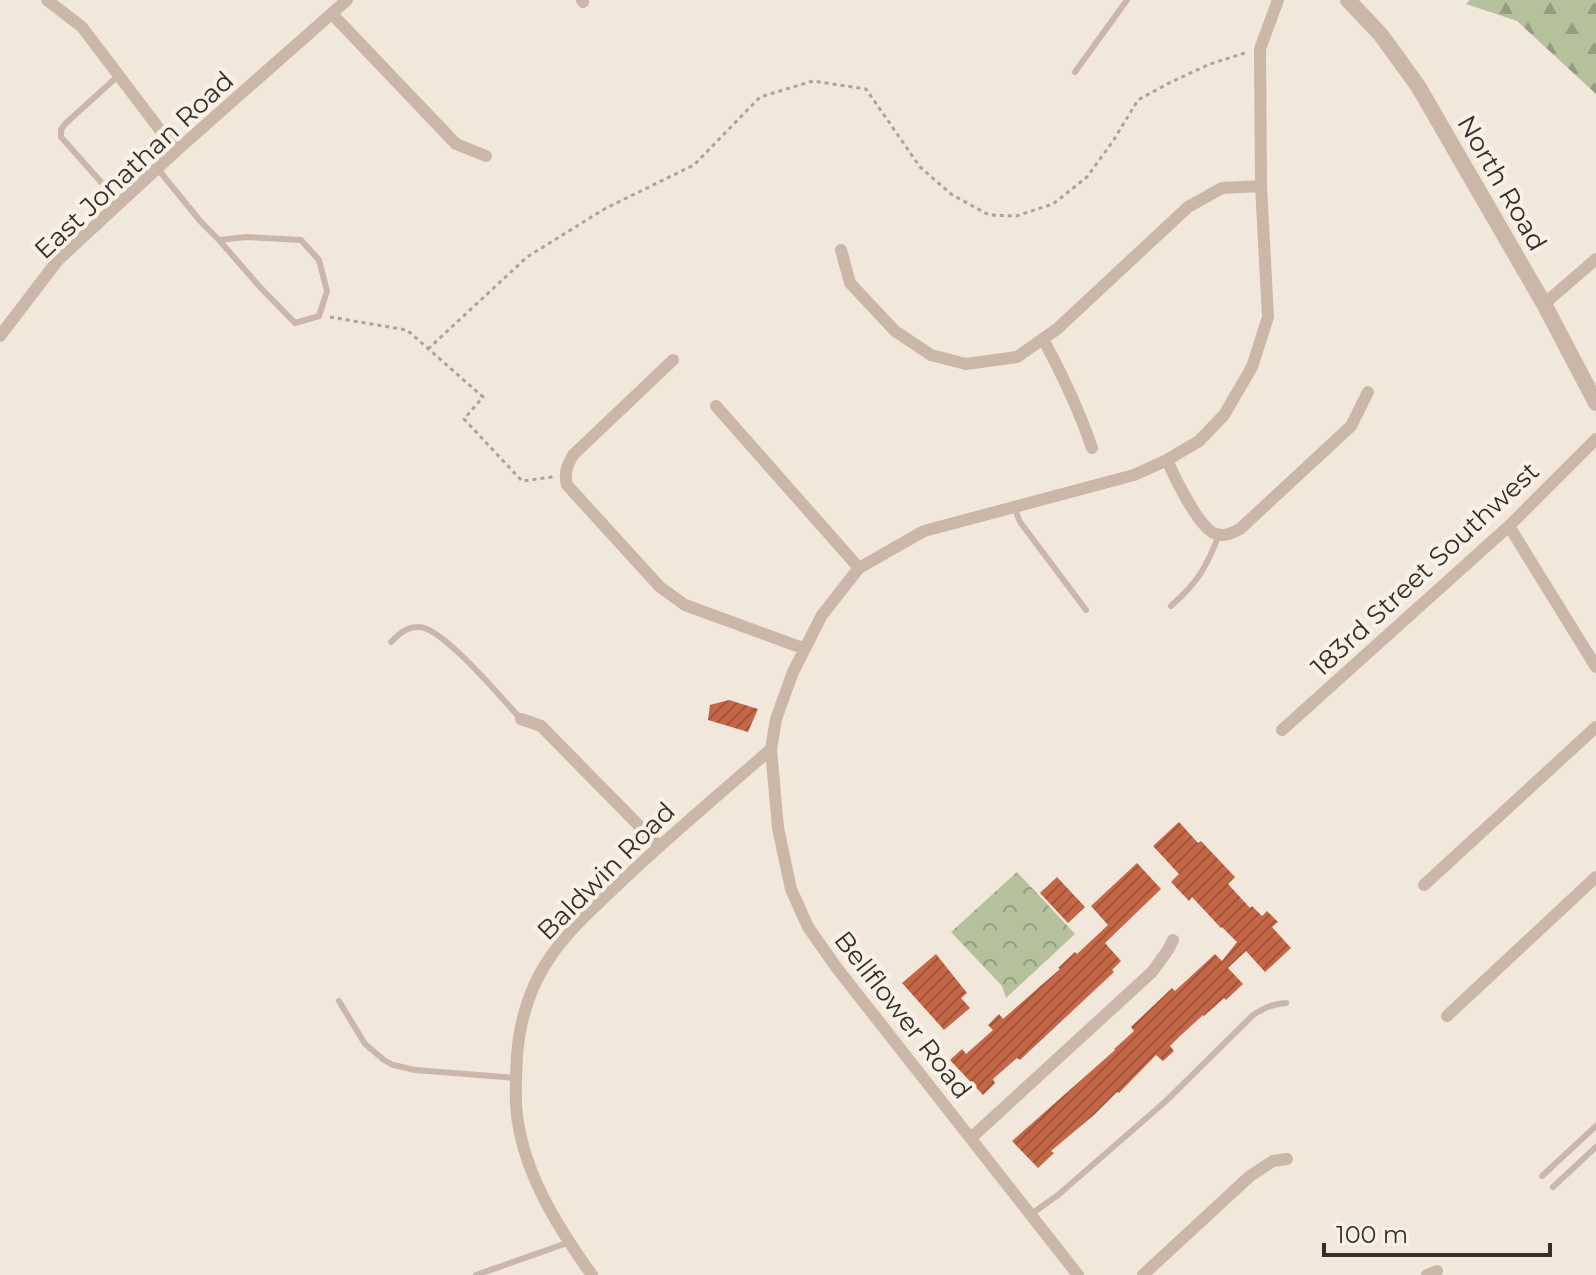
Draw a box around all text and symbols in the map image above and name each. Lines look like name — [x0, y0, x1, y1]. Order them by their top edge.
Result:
street label: East Jonathan Road — [28, 64, 240, 266]
street label: North Road — [1450, 110, 1554, 256]
street label: 183rd Street Southwest — [1305, 455, 1545, 683]
street label: Baldwin Road — [530, 795, 682, 947]
street label: Bellflower Road — [828, 925, 978, 1105]
scale bar — [1324, 1207, 1550, 1257]
text: 100 m — [1336, 1220, 1408, 1249]

